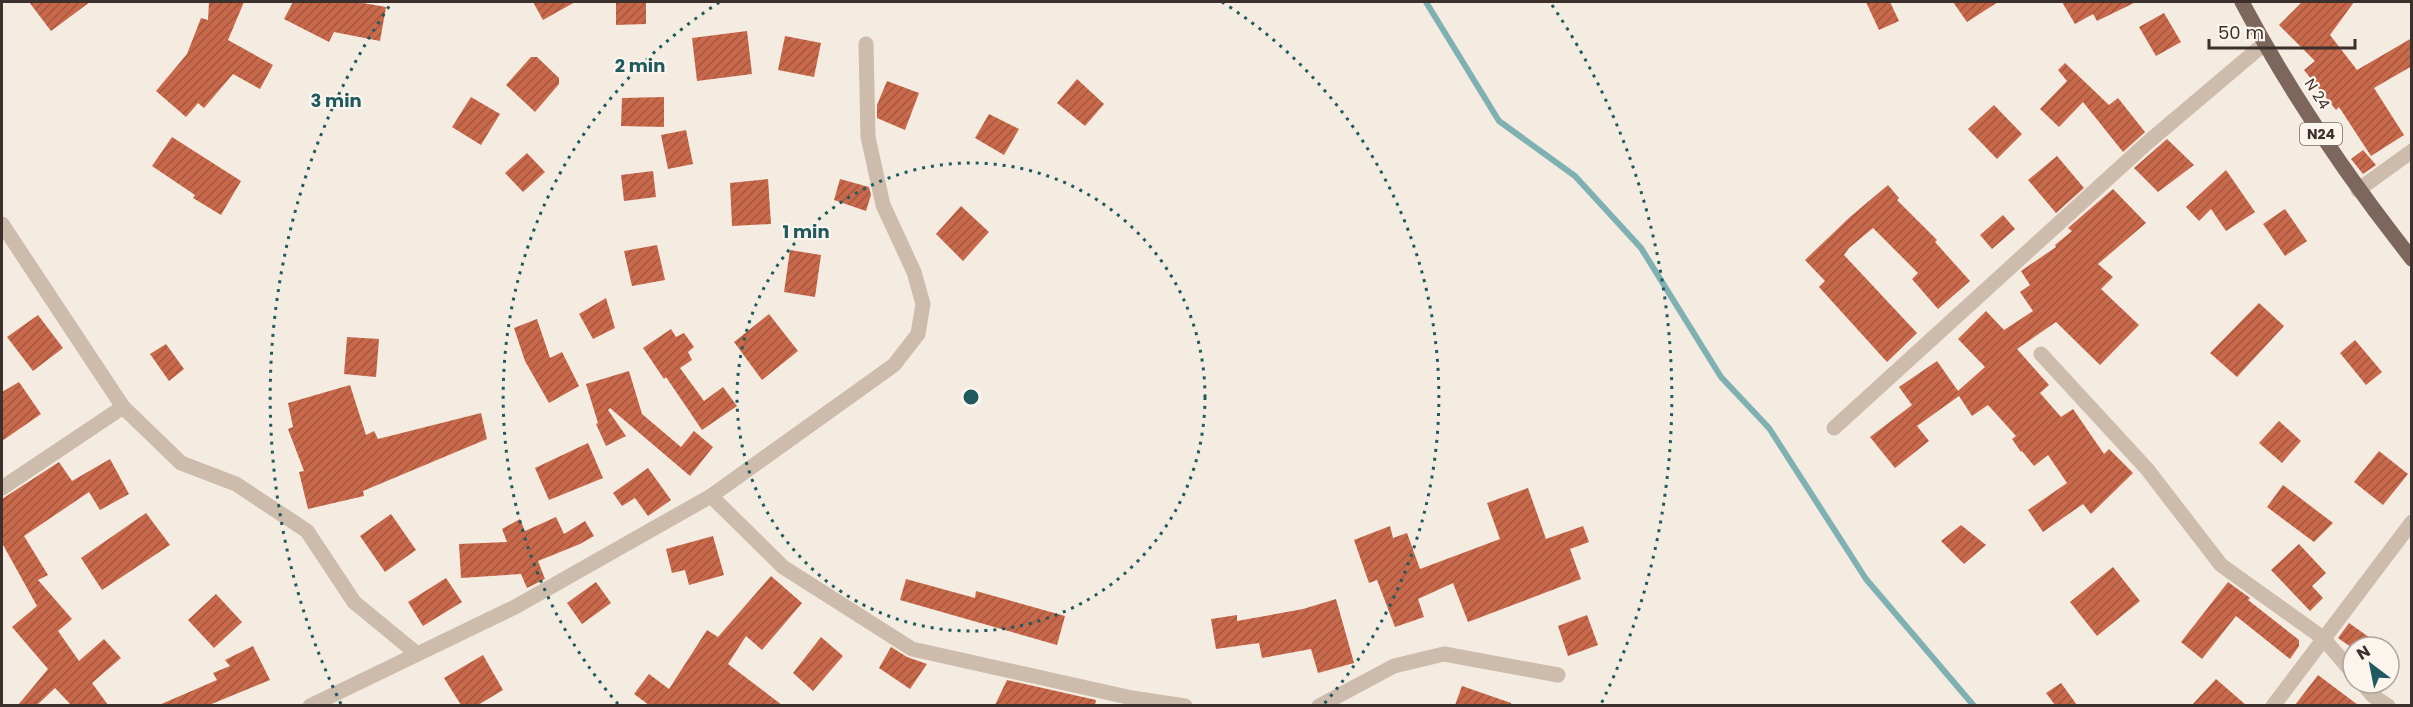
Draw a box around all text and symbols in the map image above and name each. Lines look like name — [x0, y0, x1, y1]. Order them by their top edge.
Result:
scale bar — [2209, 12, 2354, 50]
text: 50 m — [2218, 20, 2264, 45]
text: 2 min — [615, 53, 665, 78]
street label: N 24 — [2300, 74, 2335, 113]
text: 3 min — [310, 88, 362, 113]
road number: N24 — [2300, 123, 2342, 145]
text: 1 min — [782, 219, 830, 244]
centre of rings — [961, 387, 981, 407]
north arrow — [2341, 635, 2401, 695]
text: N — [2352, 640, 2375, 666]

